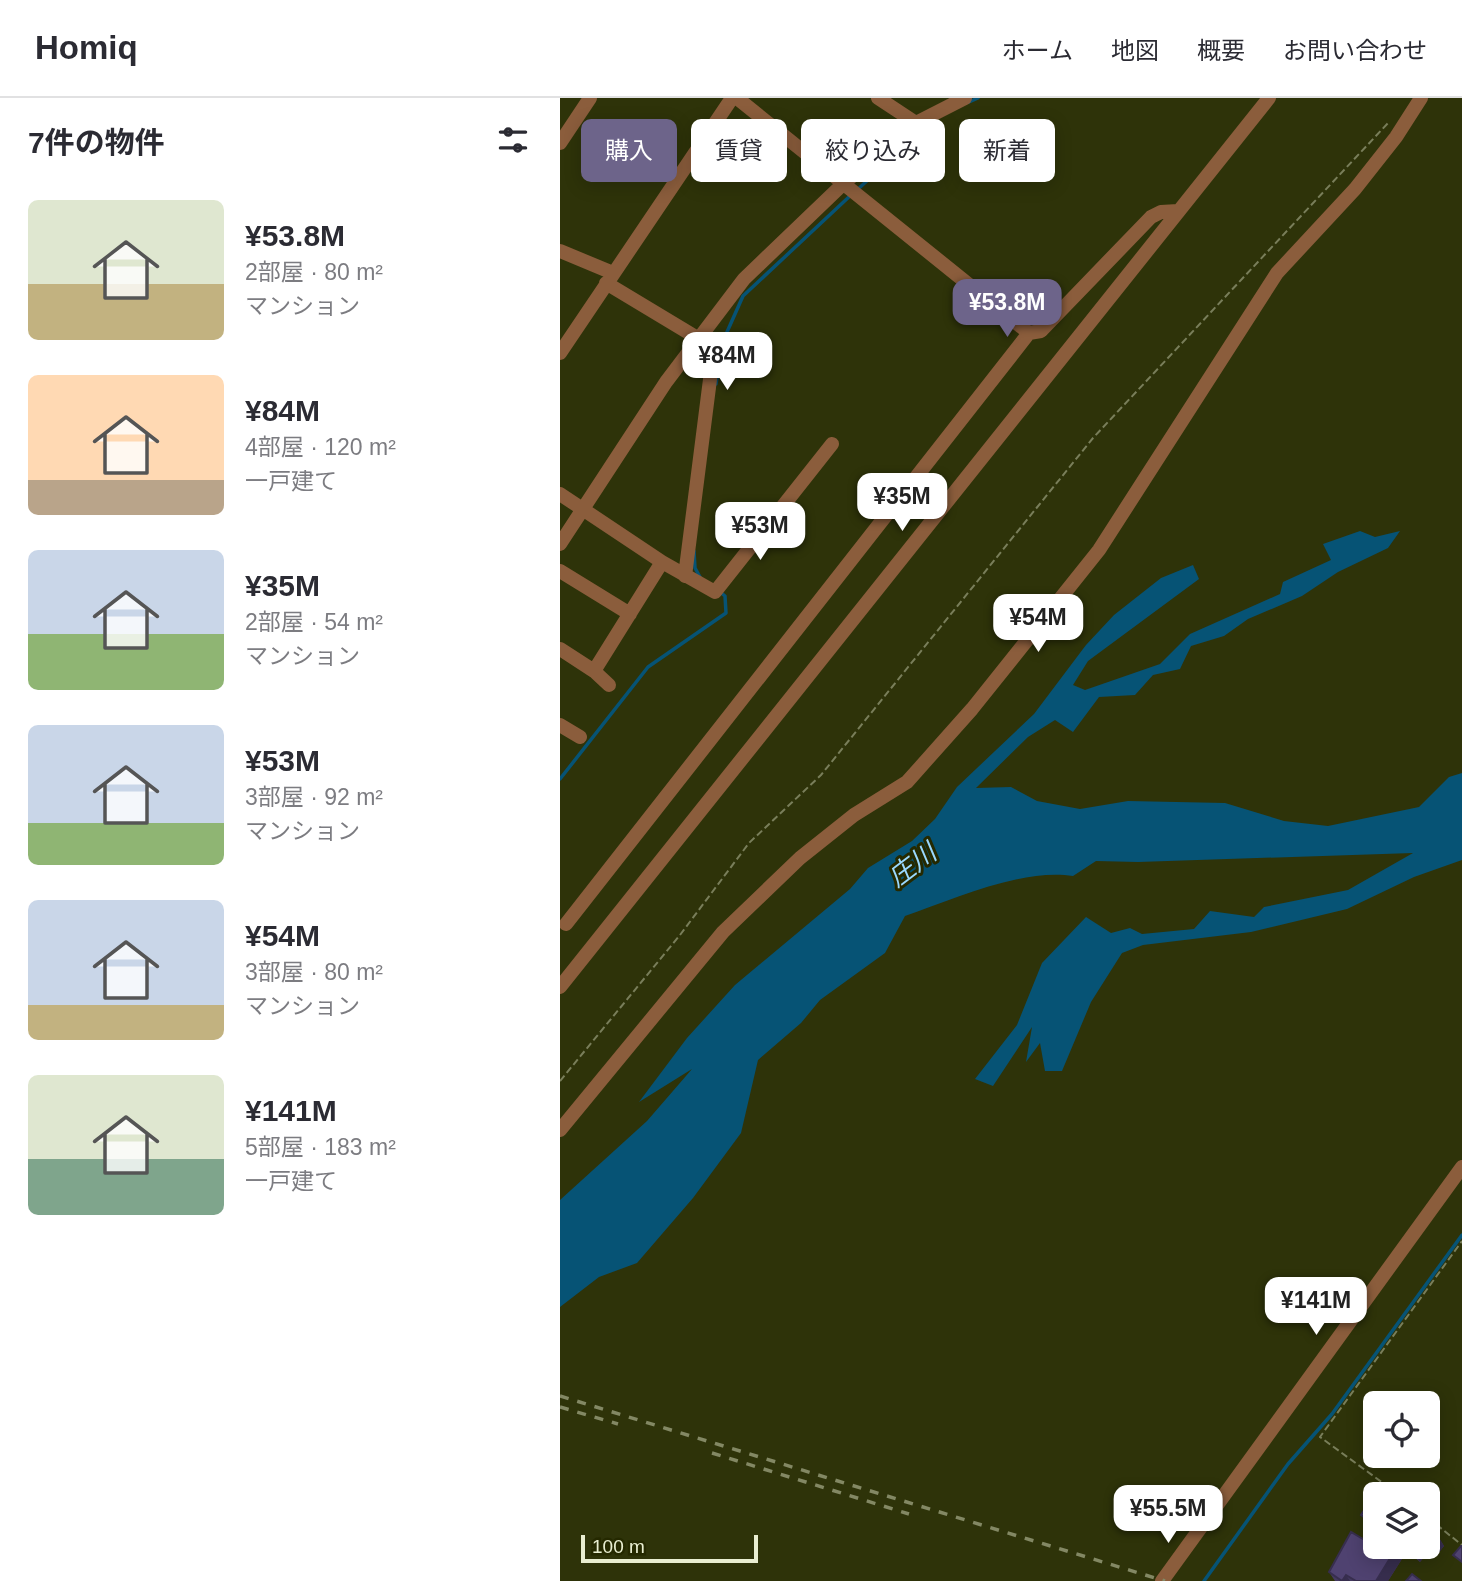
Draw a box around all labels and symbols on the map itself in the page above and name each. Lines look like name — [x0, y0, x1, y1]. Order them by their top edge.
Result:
pin: ¥53.8M — [950, 280, 1064, 339]
pin: ¥84M — [686, 332, 768, 392]
pin: ¥35M — [861, 474, 943, 533]
pin: ¥53M — [719, 503, 801, 562]
pin: ¥54M — [997, 594, 1079, 654]
water label: 庄川 — [882, 836, 944, 893]
pin: ¥141M — [1267, 1278, 1365, 1337]
pin: ¥55.5M — [1111, 1486, 1225, 1545]
scale bar — [581, 1532, 758, 1564]

